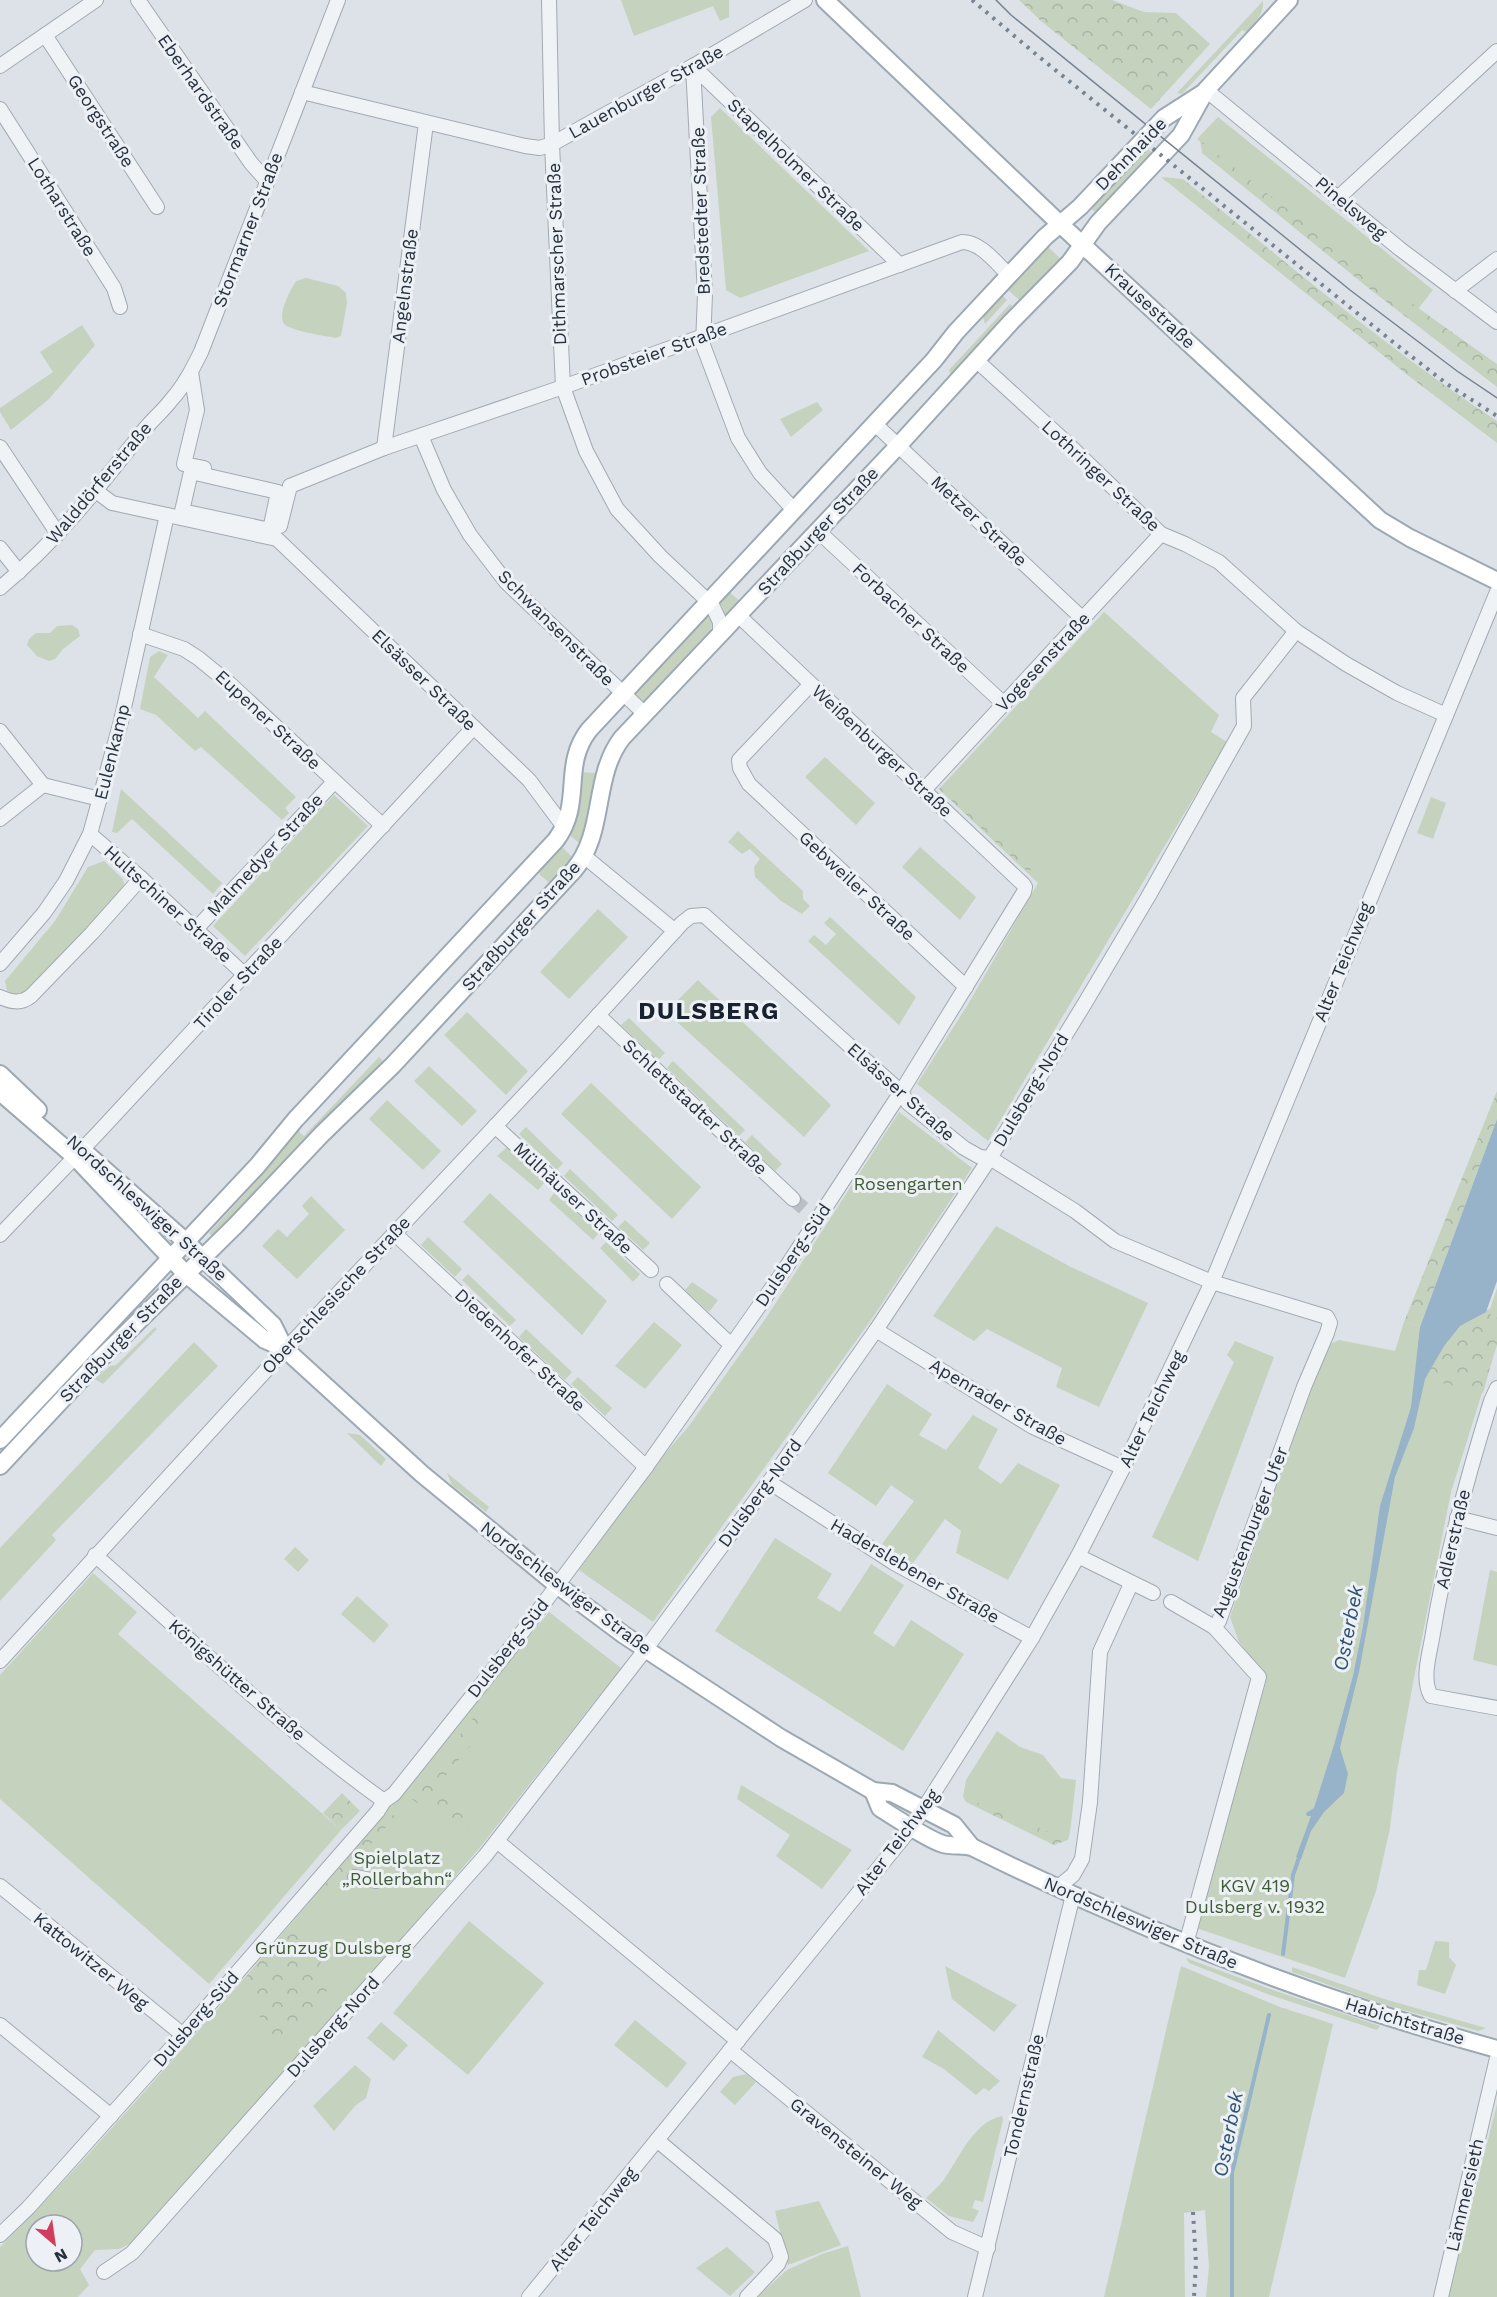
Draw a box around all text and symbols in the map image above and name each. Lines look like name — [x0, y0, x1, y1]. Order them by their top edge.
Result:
street label: Eberhardstraße — [154, 30, 249, 153]
street label: Lauenburger Straße — [565, 40, 727, 143]
street label: Georgstraße — [64, 70, 139, 171]
street label: Stapelholmer Straße — [723, 94, 869, 236]
street label: Dehnhaide — [1091, 113, 1171, 195]
street label: Bredstedter Straße — [687, 127, 714, 295]
street label: Stormarner Straße — [208, 149, 287, 310]
street label: Lotharstraße — [24, 153, 101, 260]
street label: Dithmarscher Straße — [543, 162, 570, 346]
street label: Pinelsweg — [1311, 172, 1392, 244]
street label: Angelnstraße — [387, 227, 422, 345]
street label: Krausestraße — [1101, 258, 1200, 353]
street label: Probsteier Straße — [578, 317, 730, 390]
street label: Lothringer Straße — [1038, 415, 1165, 536]
street label: Walddörferstraße — [41, 417, 156, 548]
street label: Straßburger Straße — [753, 462, 882, 599]
street label: Metzer Straße — [927, 471, 1032, 570]
street label: Forbacher Straße — [849, 558, 974, 677]
street label: Schwansenstraße — [494, 565, 619, 690]
street label: Vogesenstraße — [991, 608, 1094, 716]
street label: Elsässer Straße — [368, 625, 481, 735]
street label: Eupener Straße — [211, 665, 325, 774]
street label: Weißenburger Straße — [808, 680, 957, 821]
street label: Eulenkamp — [89, 702, 134, 802]
street label: Malmedyer Straße — [202, 789, 327, 920]
street label: Gebweiler Straße — [795, 826, 920, 945]
street label: Hultschiner Straße — [100, 841, 237, 967]
street label: Straßburger Straße — [457, 856, 585, 995]
street label: Alter Teichweg — [1309, 898, 1376, 1025]
street label: Tiroler Straße — [189, 932, 286, 1034]
district label: DULSBERG — [638, 997, 780, 1025]
street label: Dulsberg-Nord — [988, 1029, 1073, 1150]
street label: Schlettstadter Straße — [619, 1034, 772, 1179]
street label: Elsässer Straße — [843, 1038, 959, 1145]
street label: Nordschleswiger Straße — [63, 1130, 232, 1285]
street label: Mülhäuser Straße — [509, 1137, 637, 1258]
park label: Rosengarten — [853, 1173, 963, 1194]
street label: Dulsberg-Süd — [750, 1199, 835, 1310]
street label: Oberschlesische Straße — [257, 1211, 414, 1378]
street label: Straßburger Straße — [55, 1271, 186, 1406]
street label: Diedenhofer Straße — [451, 1284, 590, 1416]
street label: Alter Teichweg — [1114, 1347, 1189, 1471]
street label: Apenrader Straße — [926, 1354, 1070, 1449]
street label: Dulsberg-Nord — [713, 1435, 806, 1551]
street label: Augustenburger Ufer — [1207, 1443, 1292, 1620]
street label: Adlerstraße — [1431, 1487, 1474, 1591]
street label: Haderslebener Straße — [827, 1514, 1003, 1628]
street label: Nordschleswiger Straße — [477, 1516, 656, 1659]
water label: Osterbek — [1328, 1582, 1368, 1673]
street label: Dulsberg-Süd — [462, 1594, 553, 1701]
street label: Königshütter Straße — [165, 1615, 310, 1745]
street label: Alter Teichweg — [850, 1784, 944, 1899]
park label: Spielplatz „Rollerbahn“ — [342, 1847, 452, 1889]
street label: Nordschleswiger Straße — [1041, 1872, 1241, 1973]
park label: KGV 419 Dulsberg v. 1932 — [1185, 1875, 1325, 1917]
street label: Kattowitzer Weg — [29, 1908, 154, 2014]
park label: Grünzug Dulsberg — [255, 1937, 412, 1958]
street label: Dulsberg-Süd — [148, 1967, 243, 2071]
street label: Dulsberg-Nord — [282, 1972, 383, 2081]
street label: Habichtstraße — [1343, 1992, 1467, 2049]
street label: Tondernstraße — [999, 2032, 1048, 2160]
water label: Osterbek — [1208, 2088, 1248, 2179]
street label: Gravensteiner Weg — [786, 2093, 927, 2213]
street label: Lämmersieth — [1441, 2136, 1488, 2254]
street label: Alter Teichweg — [544, 2162, 641, 2275]
north arrow — [24, 2213, 84, 2273]
text: N — [51, 2244, 71, 2267]

